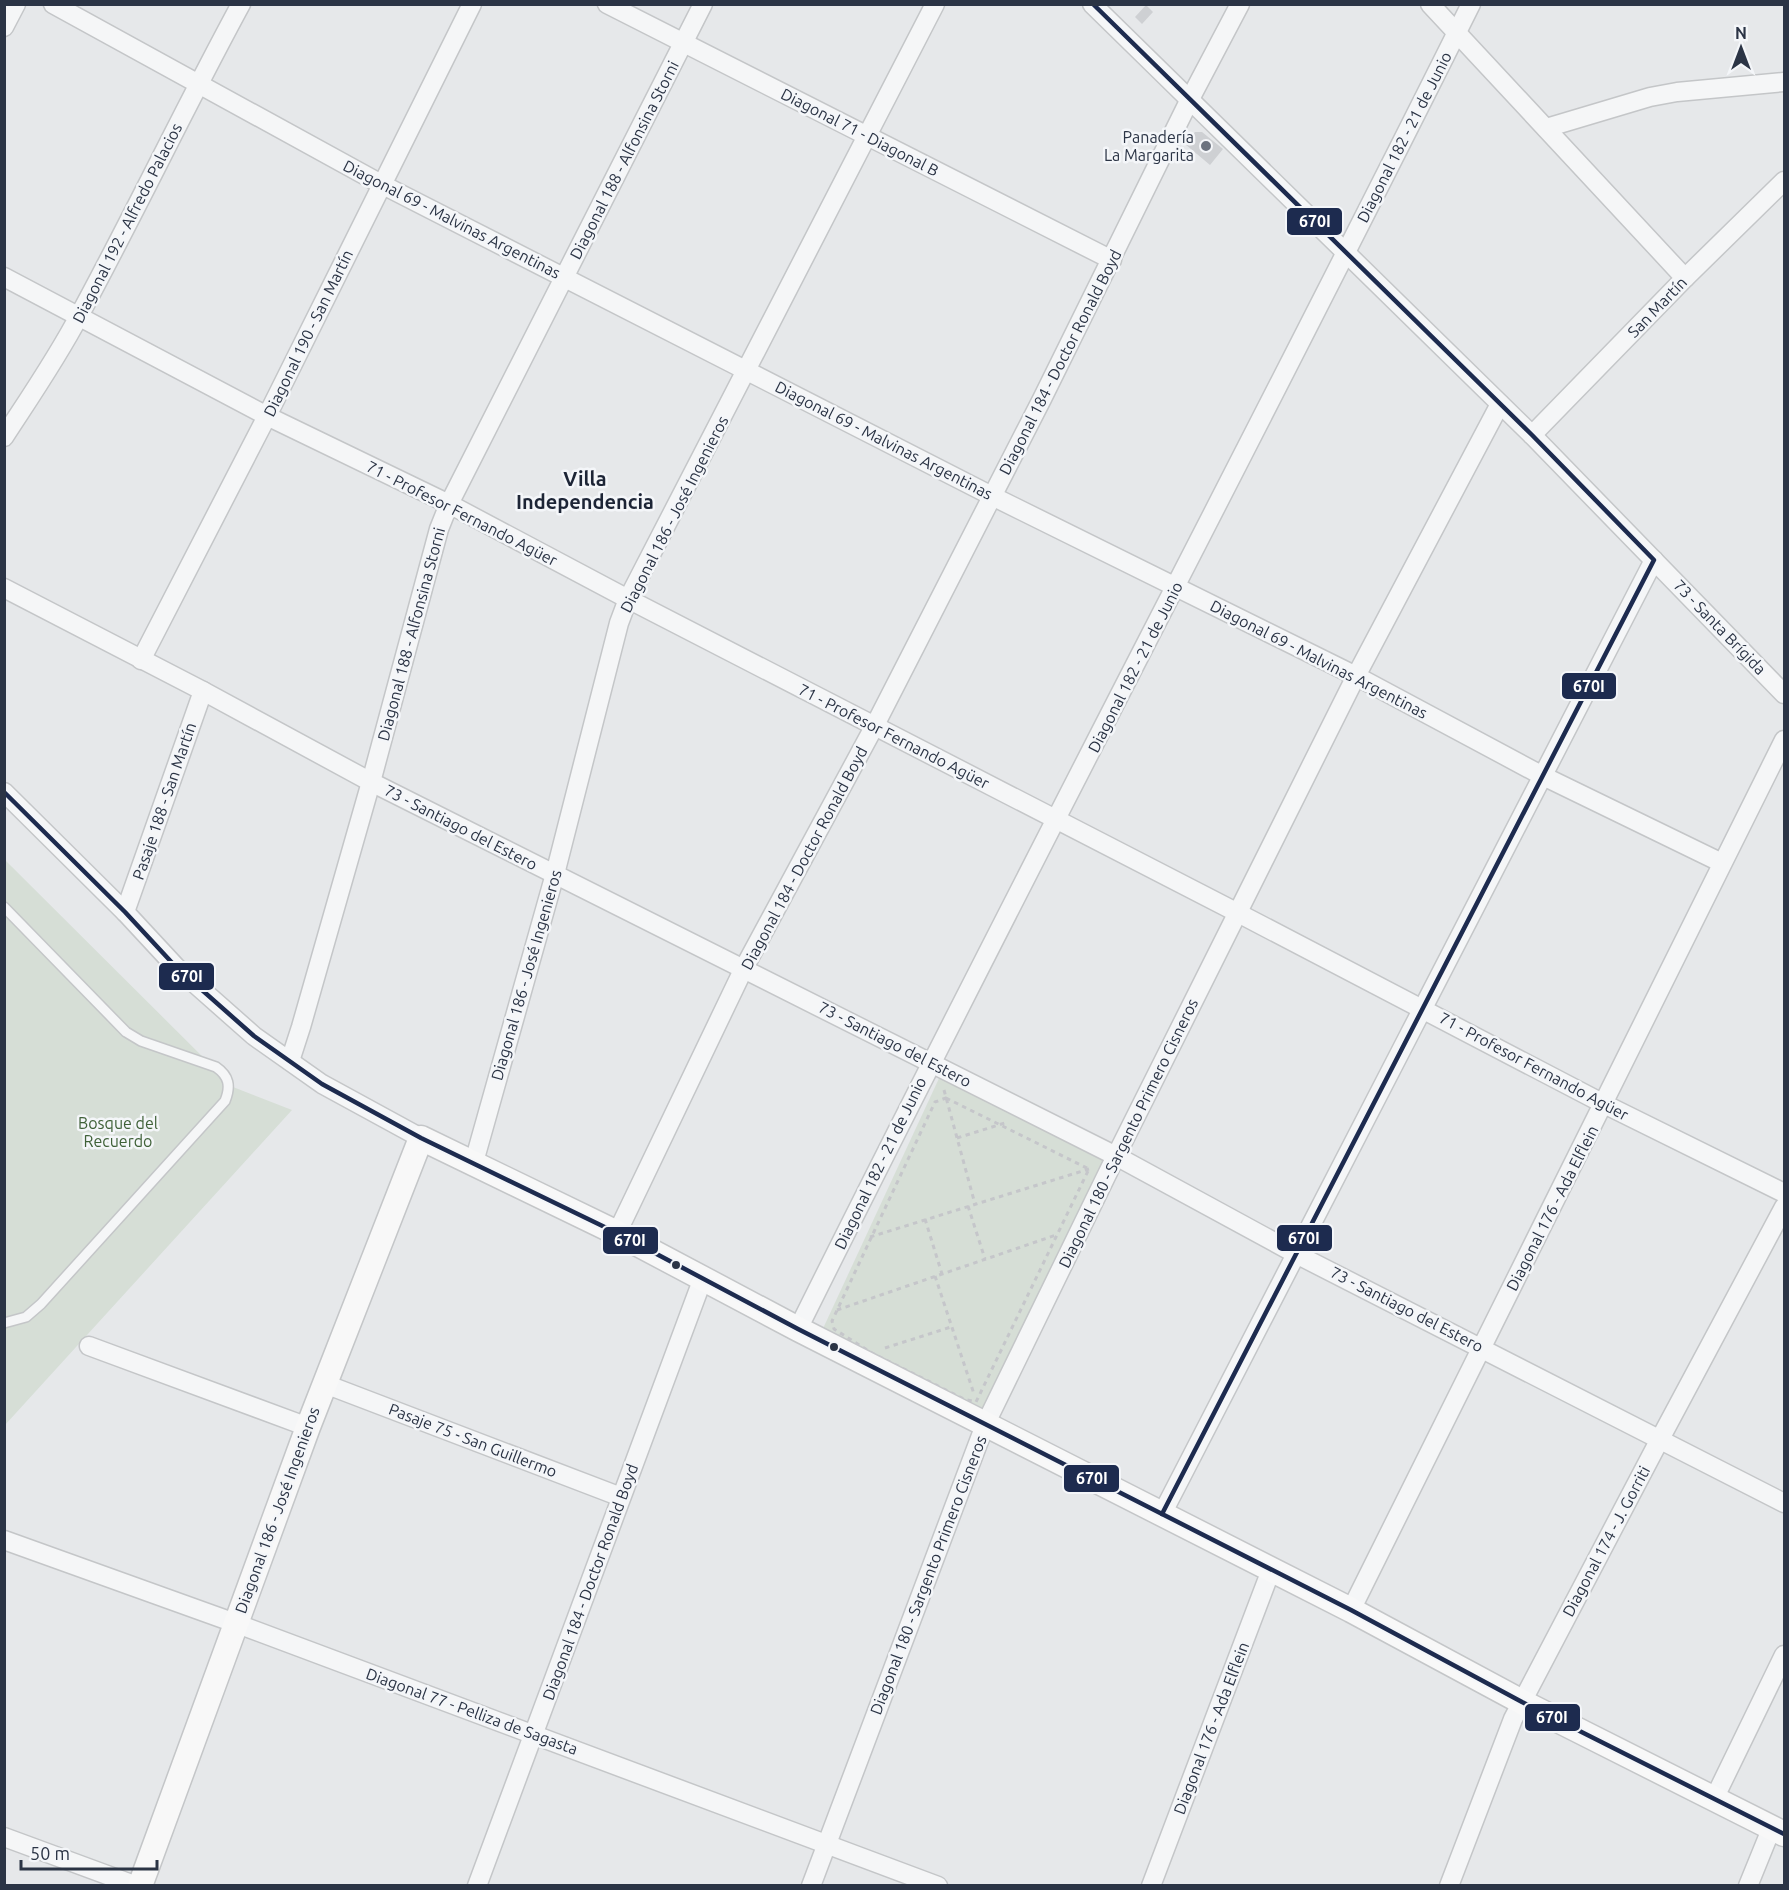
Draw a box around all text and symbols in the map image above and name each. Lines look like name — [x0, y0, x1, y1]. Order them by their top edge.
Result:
north arrow — [1711, 18, 1771, 78]
text: N — [1735, 24, 1747, 42]
street label: Diagonal 182 - 21 de Junio — [1353, 49, 1455, 225]
street label: Diagonal 188 - Alfonsina Storni — [566, 58, 682, 262]
street label: Diagonal 71 - Diagonal B — [778, 84, 942, 180]
street label: Diagonal 192 - Alfredo Palacios — [69, 120, 185, 326]
place label: Panadería La Margarita — [1104, 128, 1194, 164]
marker: Panadería La Margarita — [1199, 139, 1213, 153]
street label: Diagonal 69 - Malvinas Argentinas — [340, 156, 564, 282]
line badge: 670I — [1286, 207, 1343, 236]
text: 670I — [1299, 212, 1331, 230]
street label: Diagonal 190 - San Martín — [260, 247, 356, 419]
street label: Diagonal 184 - Doctor Ronald Boyd — [995, 247, 1125, 477]
street label: San Martín — [1624, 273, 1690, 341]
street label: Diagonal 69 - Malvinas Argentinas — [772, 377, 996, 503]
street label: Diagonal 186 - José Ingenieros — [616, 413, 732, 615]
street label: 71 - Profesor Fernando Agüer — [364, 457, 560, 569]
district label: Villa Independencia — [516, 467, 654, 513]
street label: Diagonal 188 - Alfonsina Storni — [374, 525, 448, 743]
street label: 73 - Santa Brígida — [1670, 576, 1770, 678]
street label: Diagonal 182 - 21 de Junio — [1084, 579, 1186, 755]
street label: Diagonal 69 - Malvinas Argentinas — [1207, 596, 1431, 722]
line badge: 670I — [1561, 672, 1617, 700]
text: 670I — [1573, 677, 1605, 695]
street label: 71 - Profesor Fernando Agüer — [796, 680, 992, 792]
street label: Pasaje 188 - San Martín — [129, 720, 199, 882]
street label: Diagonal 184 - Doctor Ronald Boyd — [737, 743, 871, 973]
street label: 73 - Santiago del Estero — [382, 781, 540, 873]
street label: Diagonal 186 - José Ingenieros — [487, 868, 565, 1082]
line badge: 670I — [158, 962, 215, 991]
text: 670I — [171, 967, 203, 985]
street label: Diagonal 180 - Sargento Primero Cisneros — [1055, 995, 1201, 1271]
street label: 73 - Santiago del Estero — [816, 998, 974, 1090]
street label: 71 - Profesor Fernando Agüer — [1436, 1008, 1632, 1124]
street label: Diagonal 182 - 21 de Junio — [830, 1074, 930, 1252]
park label: Bosque del Recuerdo — [78, 1114, 158, 1150]
street label: Diagonal 176 - Ada Elflein — [1502, 1122, 1602, 1294]
line badge: 670I — [1276, 1224, 1333, 1252]
line badge: 670I — [602, 1226, 659, 1255]
text: 670I — [1288, 1229, 1320, 1247]
text: 670I — [614, 1231, 646, 1249]
unlabelled marker — [670, 1259, 682, 1271]
street label: 73 - Santiago del Estero — [1328, 1263, 1486, 1355]
unlabelled marker — [828, 1341, 840, 1353]
street label: Pasaje 75 - San Guillermo — [386, 1400, 560, 1480]
street label: Diagonal 186 - José Ingenieros — [231, 1404, 323, 1616]
street label: Diagonal 180 - Sargento Primero Cisneros — [866, 1433, 990, 1717]
street label: Diagonal 184 - Doctor Ronald Boyd — [539, 1461, 641, 1703]
street label: Diagonal 174 - J. Gorriti — [1559, 1463, 1653, 1619]
line badge: 670I — [1063, 1464, 1120, 1493]
text: 670I — [1076, 1469, 1108, 1487]
street label: Diagonal 176 - Ada Elflein — [1170, 1639, 1252, 1817]
street label: Diagonal 77 - Pelliza de Sagasta — [364, 1664, 580, 1758]
line badge: 670I — [1524, 1703, 1581, 1732]
text: 670I — [1536, 1708, 1568, 1726]
scale bar — [21, 1833, 158, 1871]
text: 50 m — [30, 1843, 70, 1863]

